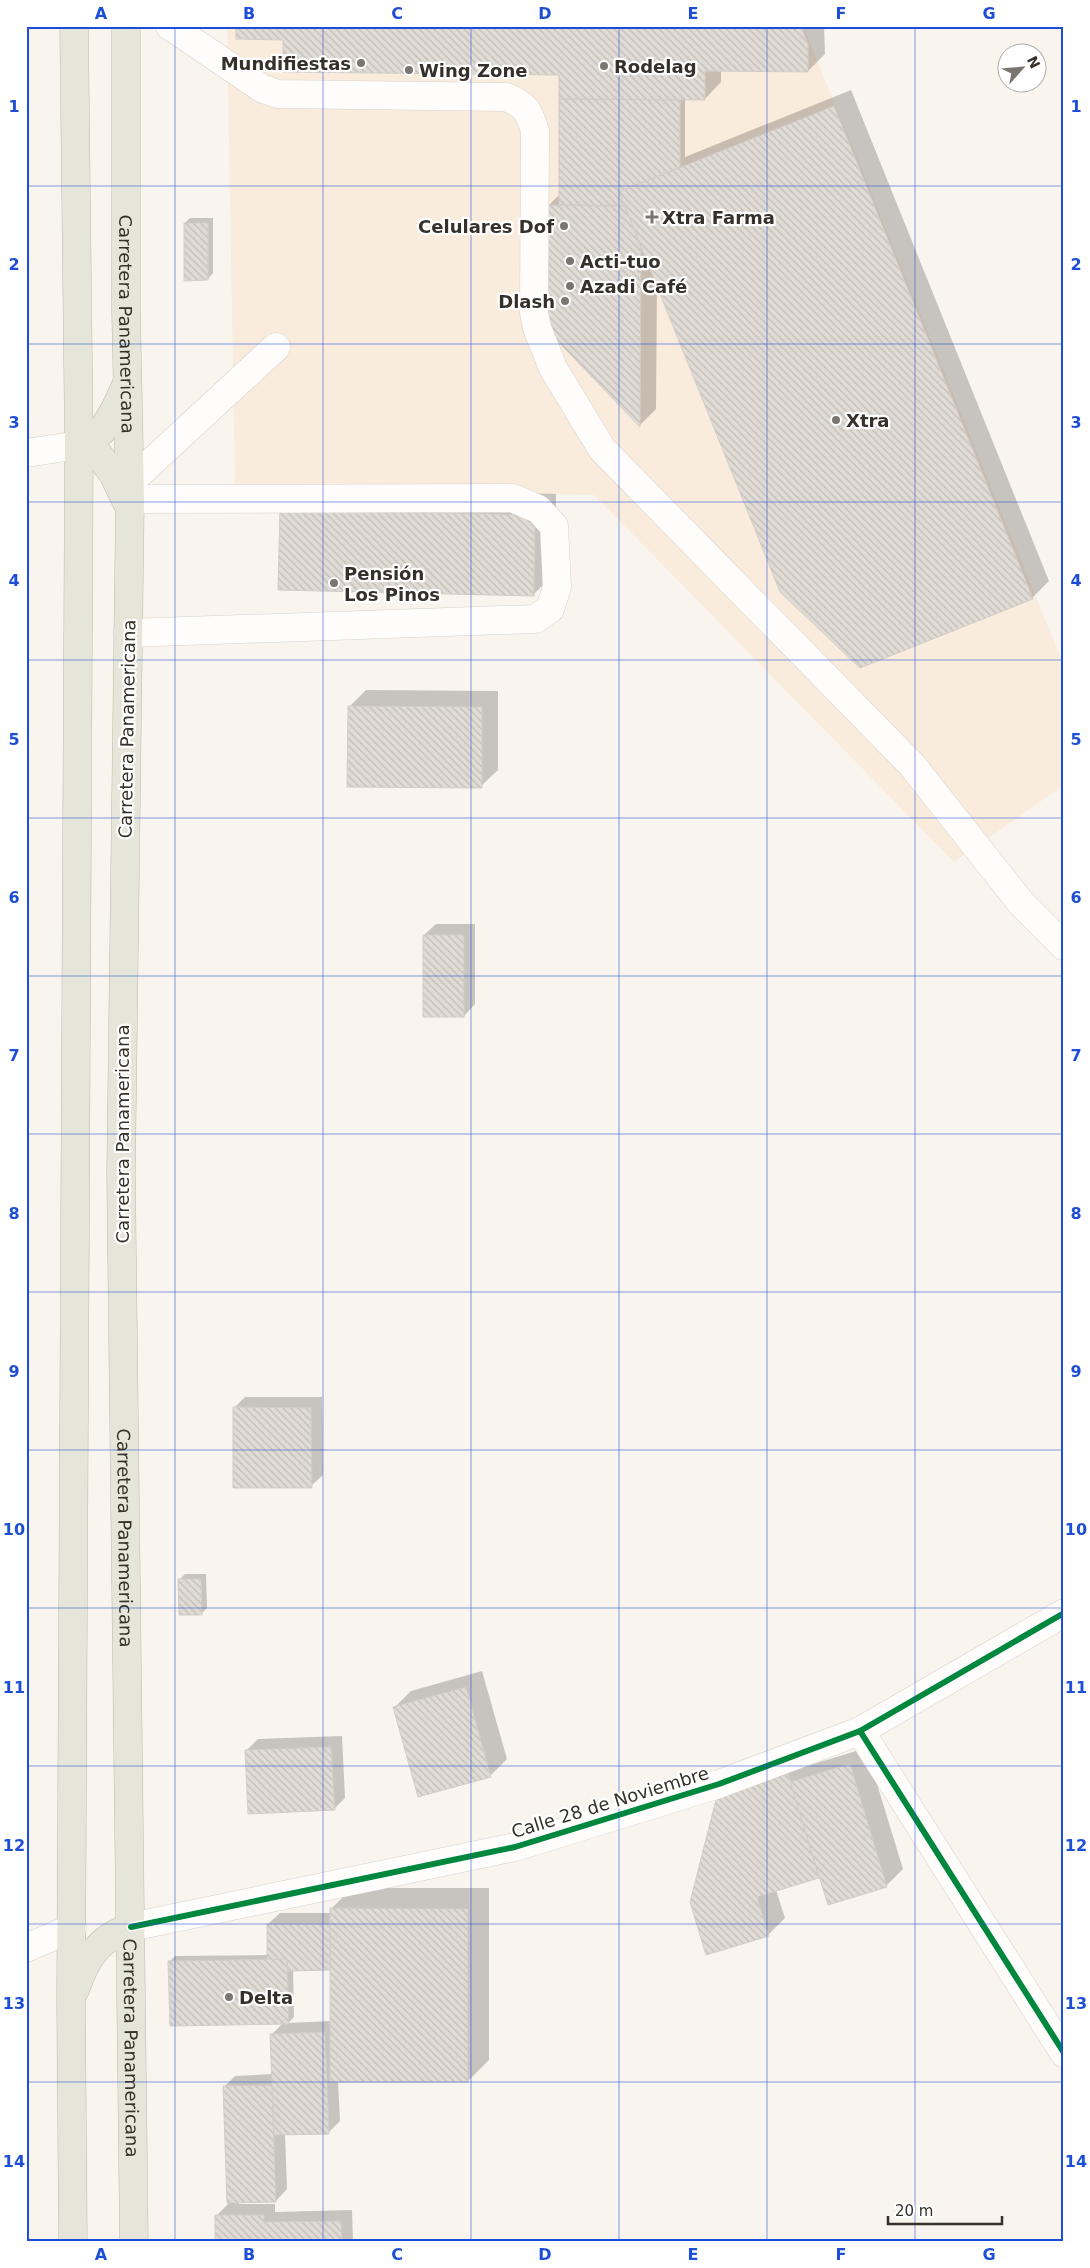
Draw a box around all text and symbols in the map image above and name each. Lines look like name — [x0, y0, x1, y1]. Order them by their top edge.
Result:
text: A — [95, 4, 108, 23]
text: B — [243, 4, 255, 23]
text: C — [391, 4, 403, 23]
text: D — [538, 4, 552, 23]
text: E — [688, 4, 698, 23]
text: F — [836, 4, 846, 23]
text: G — [982, 4, 996, 23]
north arrow — [998, 42, 1048, 92]
place label: Mundifiestas — [221, 53, 351, 74]
text: N — [1024, 53, 1043, 71]
place label: Rodelag — [614, 56, 697, 77]
marker: Mundifiestas — [355, 57, 367, 69]
place label: Wing Zone — [419, 60, 527, 81]
marker: Rodelag — [598, 60, 610, 72]
marker: Wing Zone — [403, 64, 415, 76]
text: 1 — [8, 97, 20, 116]
text: 1 — [1070, 97, 1082, 116]
place label: Xtra Farma — [662, 207, 775, 228]
marker: Xtra Farma — [646, 211, 658, 223]
street label: Carretera Panamericana — [116, 214, 139, 434]
place label: Celulares Dof — [418, 216, 554, 237]
marker: Celulares Dof — [558, 220, 570, 232]
place label: Acti-tuo — [580, 251, 661, 272]
text: 2 — [8, 255, 20, 274]
marker: Acti-tuo — [564, 255, 576, 267]
text: 2 — [1070, 255, 1082, 274]
place label: Azadi Café — [580, 276, 687, 297]
marker: Azadi Café — [564, 280, 576, 292]
place label: Dlash — [498, 291, 555, 312]
marker: Dlash — [559, 295, 571, 307]
place label: Xtra — [846, 410, 890, 431]
text: 3 — [8, 413, 20, 432]
text: 3 — [1070, 413, 1082, 432]
marker: Xtra — [830, 414, 842, 426]
place label: Pensión Los Pinos — [344, 563, 440, 605]
text: 4 — [8, 571, 20, 590]
text: 4 — [1070, 571, 1082, 590]
marker: Pensión Los Pinos — [328, 577, 340, 589]
street label: Carretera Panamericana — [115, 619, 139, 839]
text: 5 — [8, 730, 20, 749]
text: 5 — [1070, 730, 1082, 749]
text: 6 — [8, 888, 20, 907]
text: 6 — [1070, 888, 1082, 907]
street label: Carretera Panamericana — [112, 1025, 133, 1243]
text: 7 — [8, 1046, 20, 1065]
text: 7 — [1070, 1046, 1082, 1065]
text: 8 — [8, 1204, 20, 1223]
text: 8 — [1070, 1204, 1082, 1223]
text: 9 — [8, 1362, 20, 1381]
text: 9 — [1070, 1362, 1082, 1381]
street label: Carretera Panamericana — [114, 1428, 137, 1648]
text: 10 — [3, 1520, 25, 1539]
text: 10 — [1065, 1520, 1087, 1539]
text: 11 — [3, 1678, 25, 1697]
text: 11 — [1065, 1678, 1087, 1697]
street label: Calle 28 de Noviembre — [509, 1762, 711, 1842]
text: 12 — [3, 1836, 25, 1855]
text: 12 — [1065, 1836, 1087, 1855]
street label: Carretera Panamericana — [120, 1938, 143, 2157]
place label: Delta — [239, 1987, 293, 2008]
marker: Delta — [223, 1991, 235, 2003]
text: 13 — [3, 1994, 25, 2013]
text: 13 — [1065, 1994, 1087, 2013]
text: 14 — [3, 2152, 25, 2171]
text: 14 — [1065, 2152, 1087, 2171]
scale bar — [888, 2193, 1001, 2225]
text: 20 m — [895, 2202, 933, 2220]
text: A — [95, 2245, 108, 2264]
text: B — [243, 2245, 255, 2264]
text: C — [391, 2245, 403, 2264]
text: D — [538, 2245, 552, 2264]
text: E — [688, 2245, 698, 2264]
text: F — [836, 2245, 846, 2264]
text: G — [982, 2245, 996, 2264]

